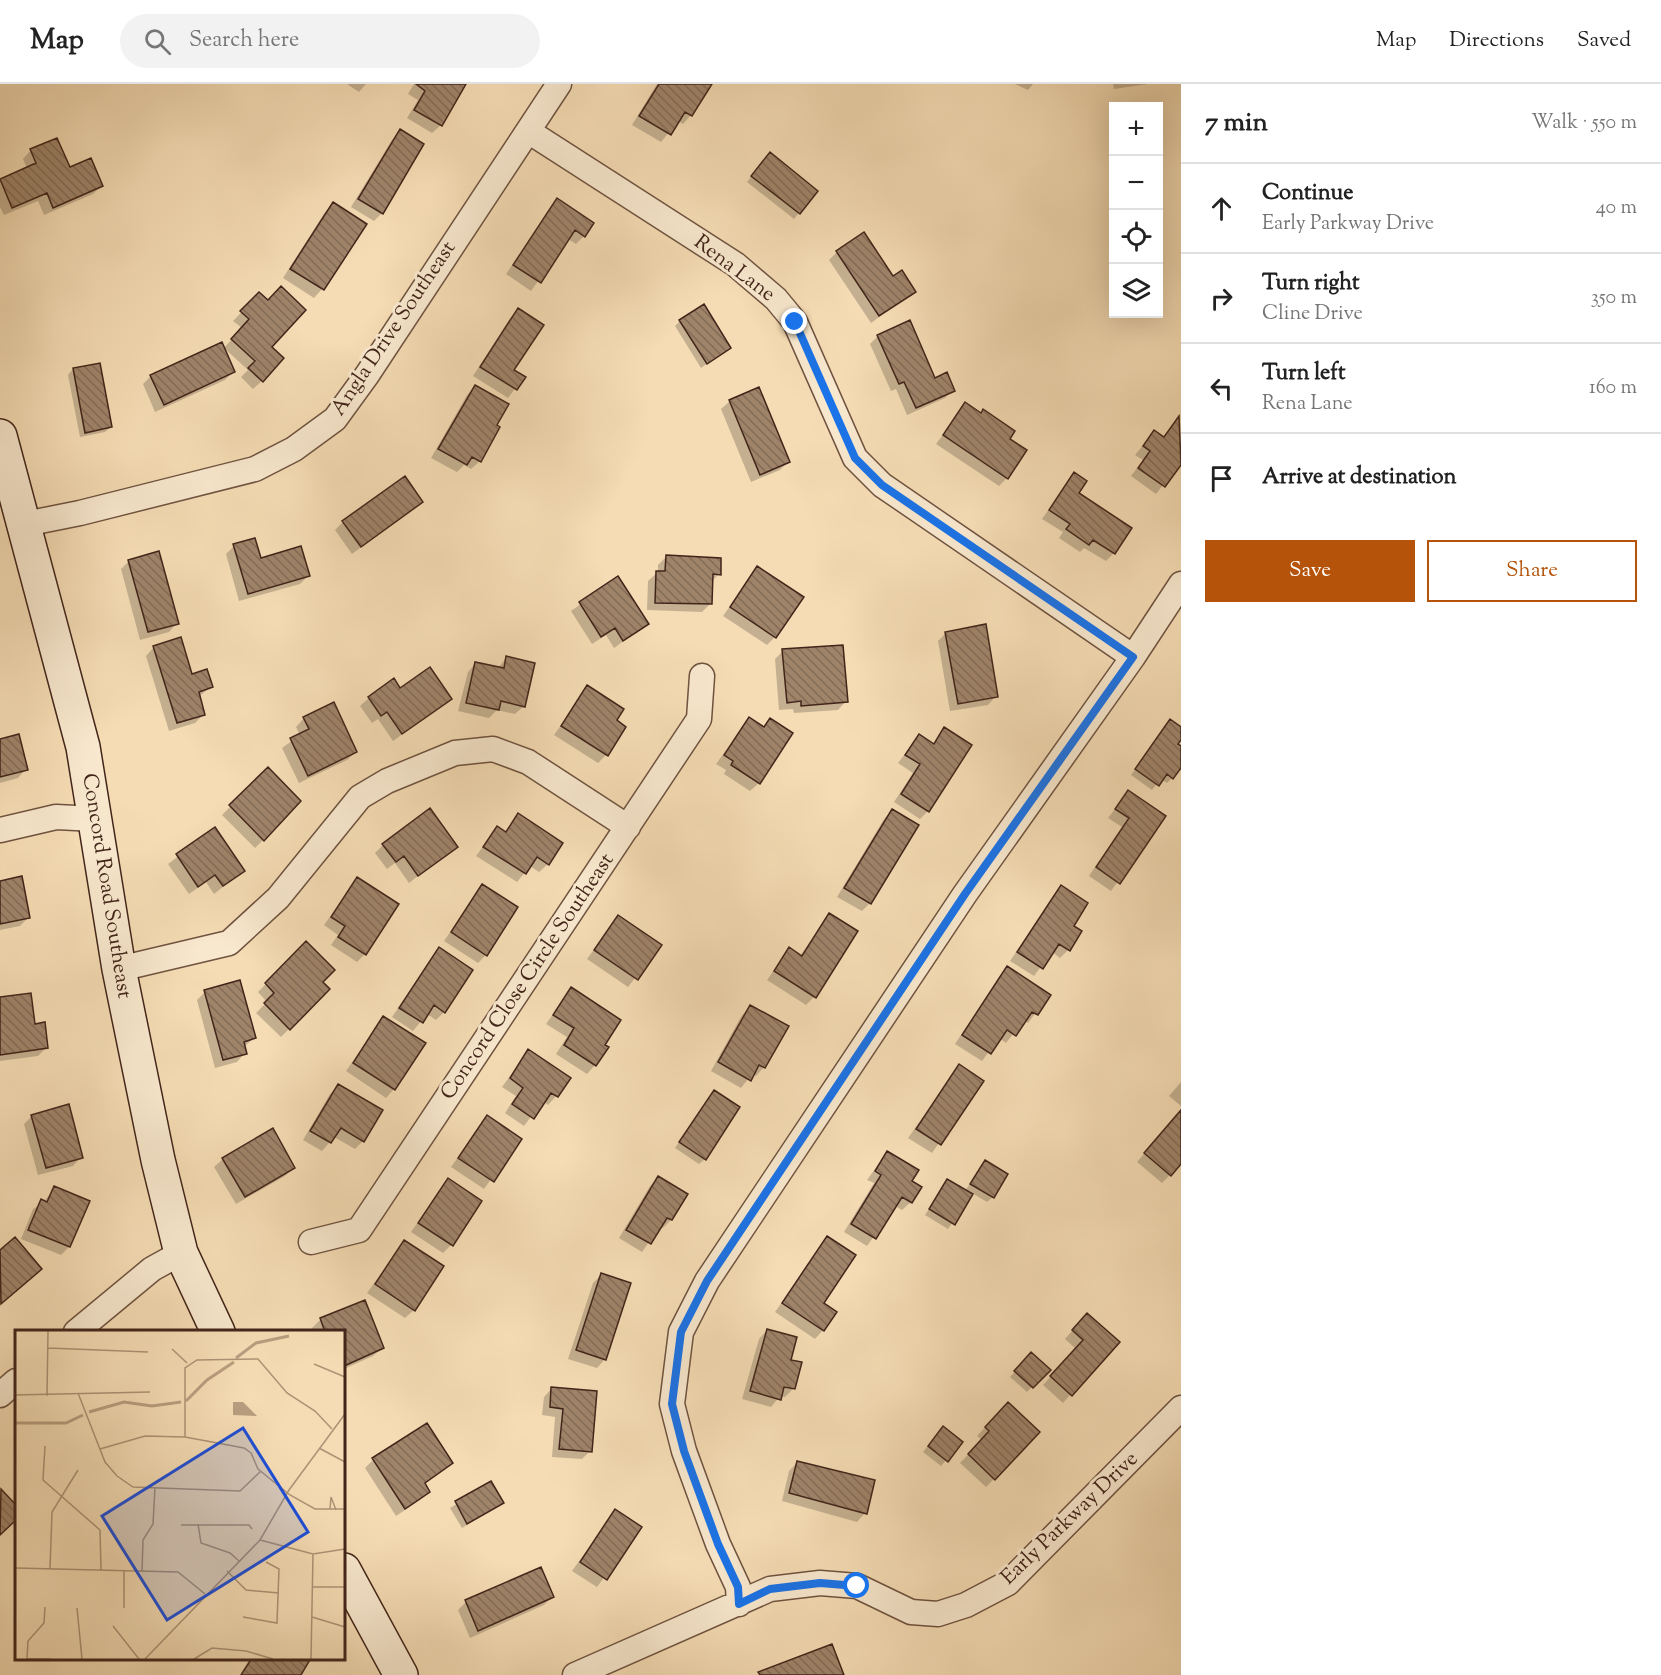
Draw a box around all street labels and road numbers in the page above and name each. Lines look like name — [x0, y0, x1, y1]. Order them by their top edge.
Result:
street label: Rena Lane — [687, 228, 781, 310]
street label: Angla Drive Southeast — [324, 236, 464, 422]
street label: Concord Road Southeast — [73, 771, 139, 1001]
street label: Concord Close Circle Southeast — [434, 848, 622, 1106]
street label: Early Parkway Drive — [995, 1445, 1145, 1593]

